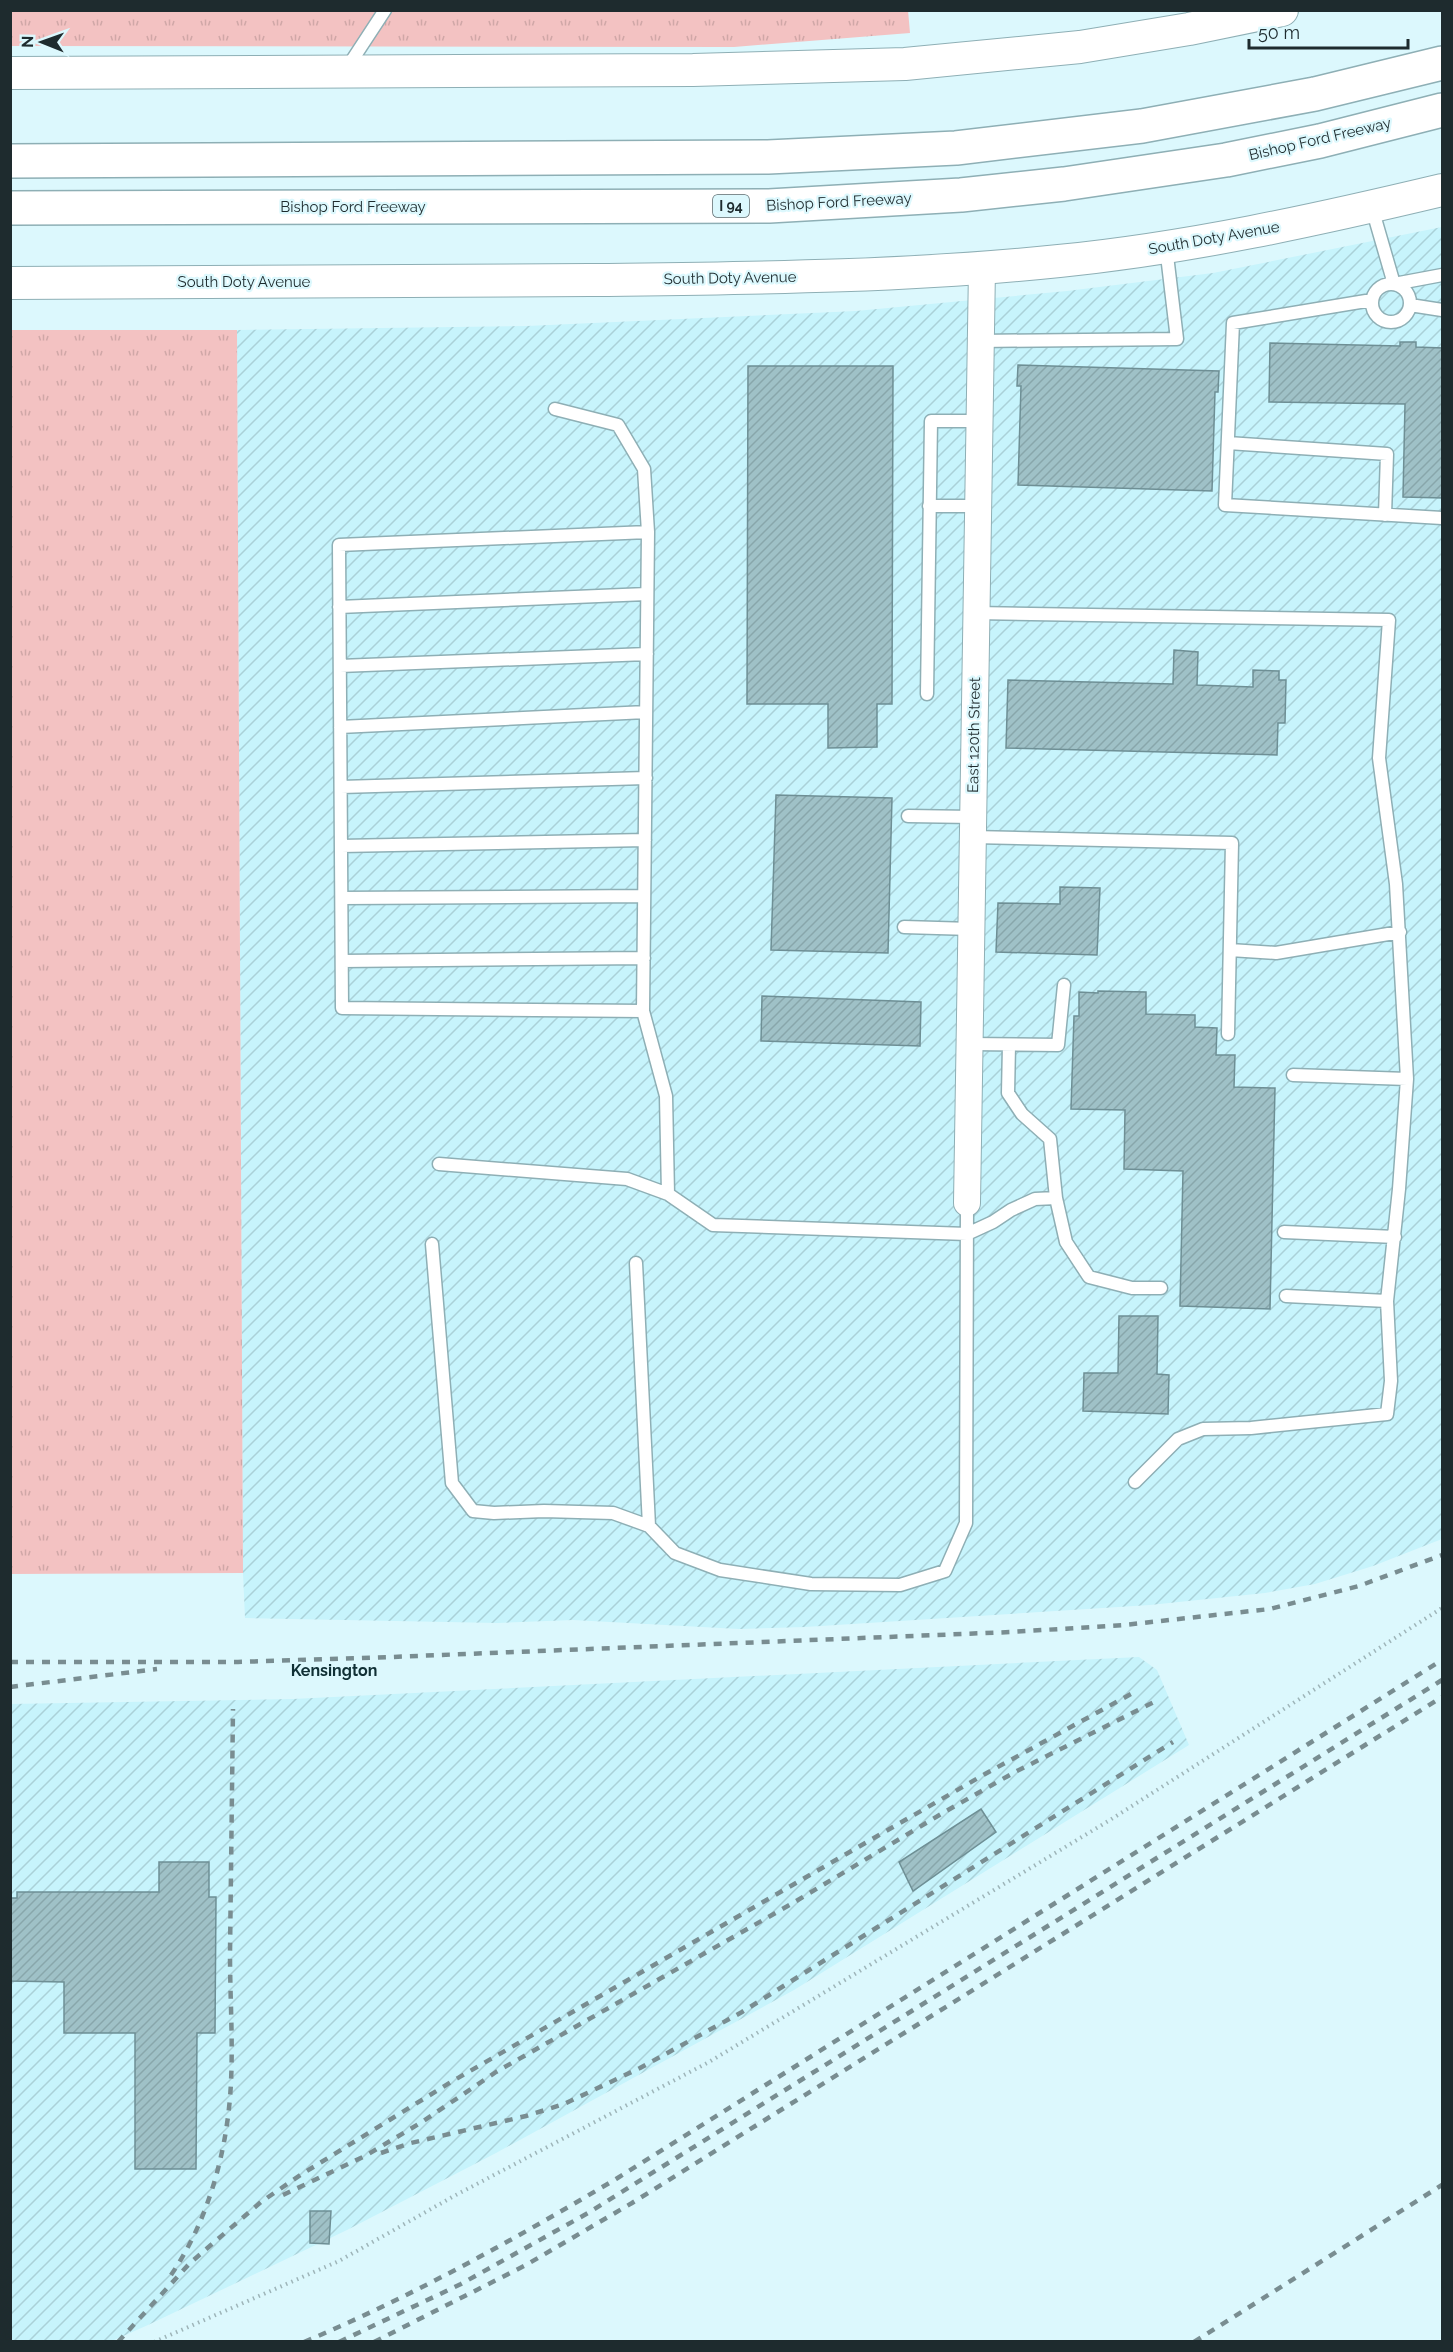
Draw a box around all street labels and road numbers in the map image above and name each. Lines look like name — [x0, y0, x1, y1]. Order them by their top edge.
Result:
street label: Bishop Ford Freeway — [1247, 114, 1393, 164]
street label: Bishop Ford Freeway — [766, 189, 912, 215]
road number: I 94 — [713, 195, 749, 217]
street label: Bishop Ford Freeway — [280, 198, 426, 216]
street label: South Doty Avenue — [1147, 218, 1281, 258]
street label: South Doty Avenue — [663, 268, 797, 288]
street label: South Doty Avenue — [178, 273, 311, 291]
street label: East 120th Street — [964, 677, 984, 793]

